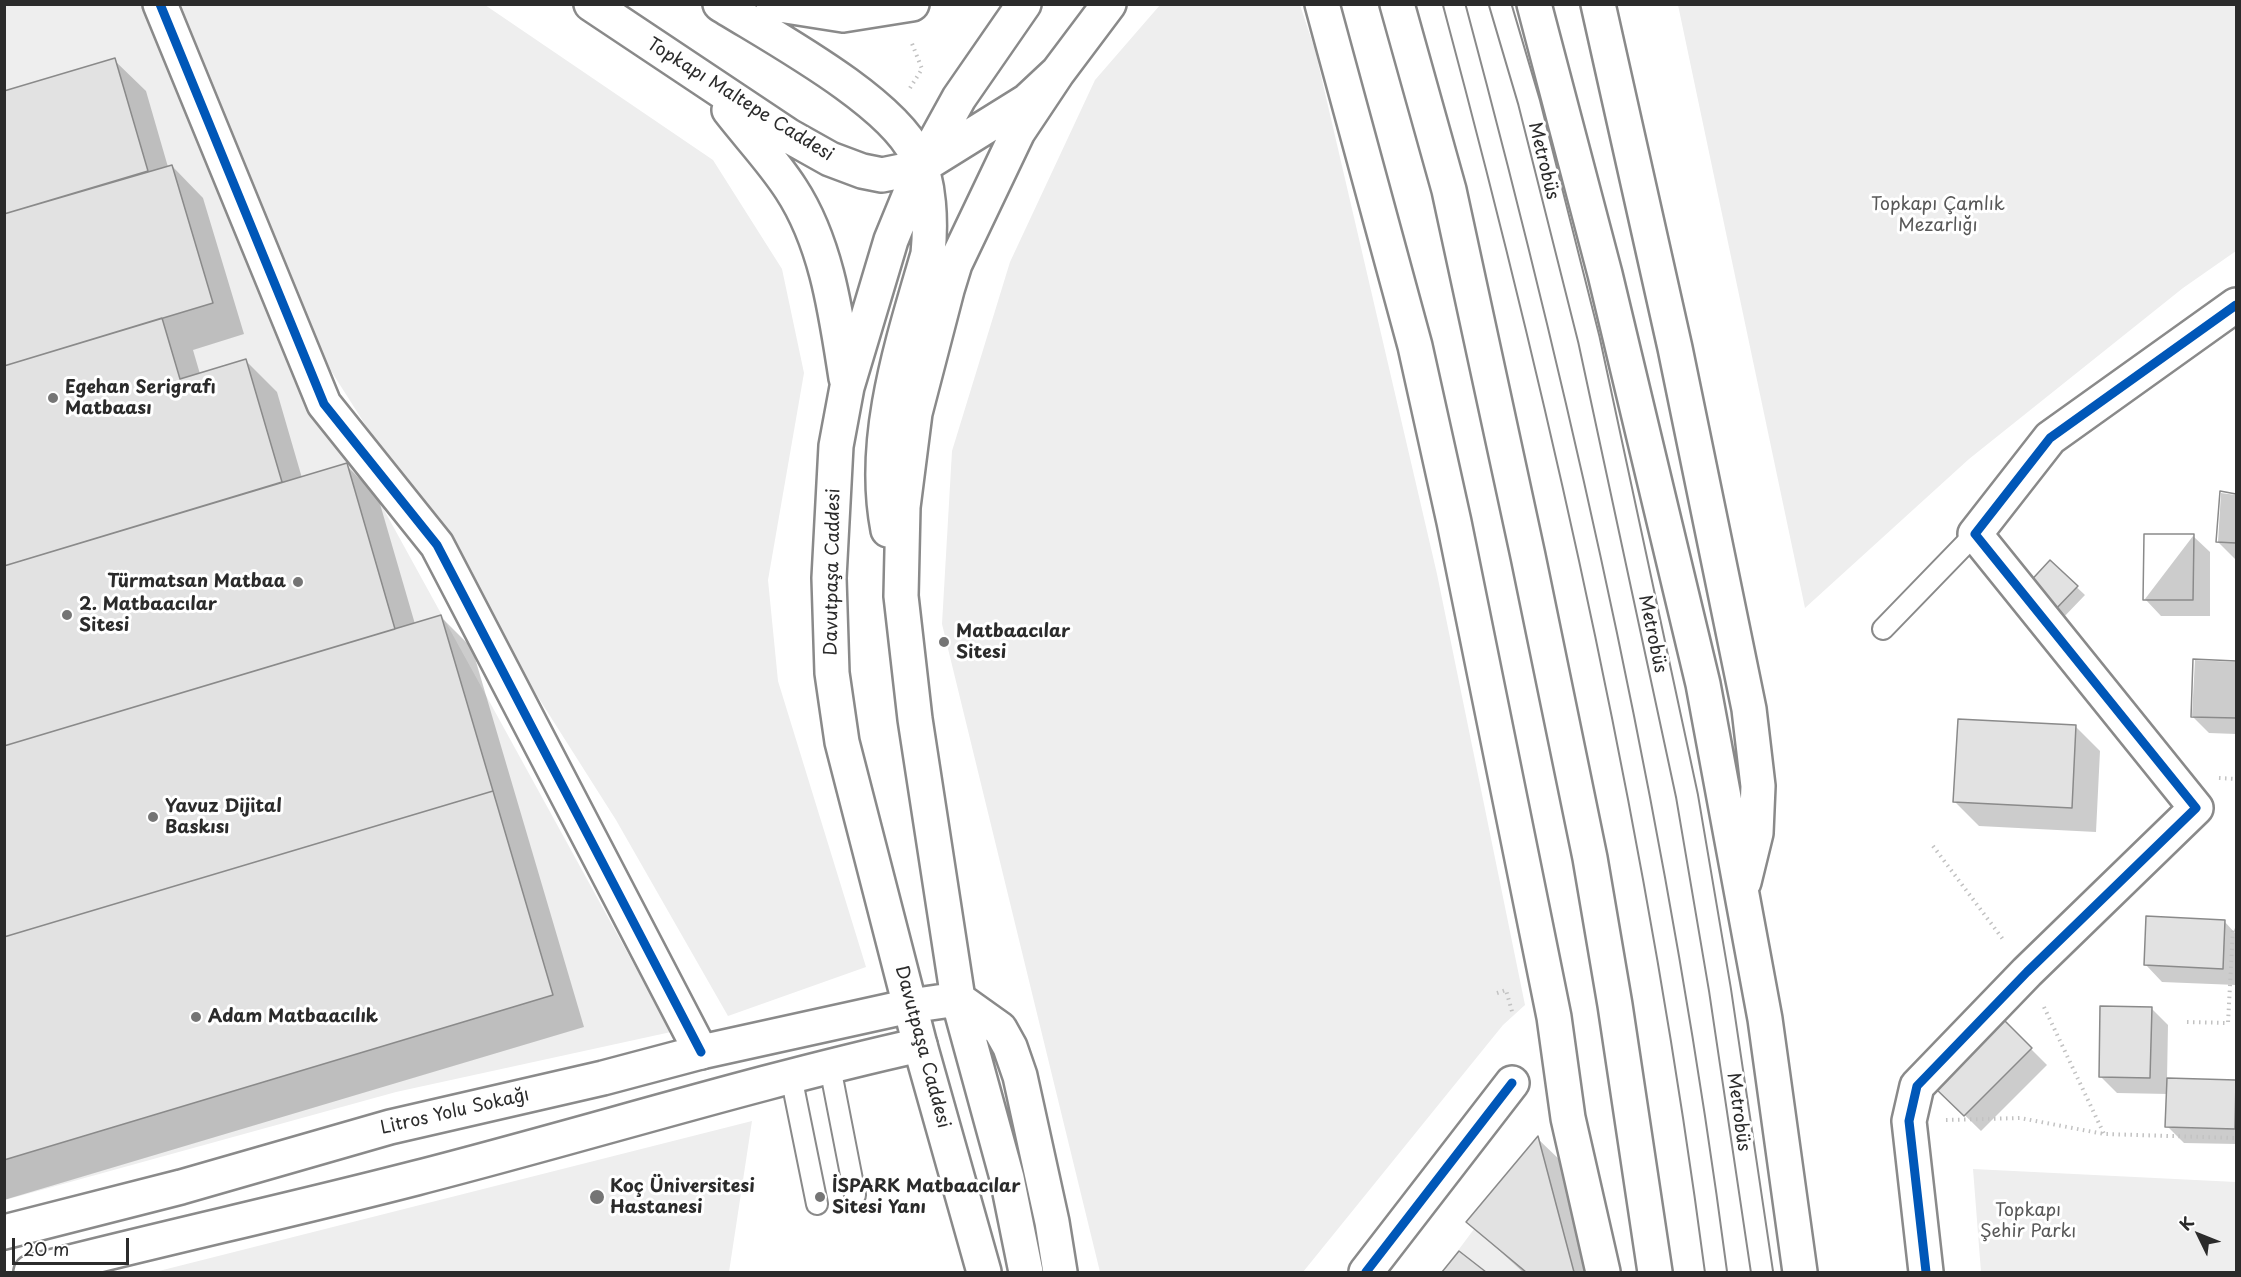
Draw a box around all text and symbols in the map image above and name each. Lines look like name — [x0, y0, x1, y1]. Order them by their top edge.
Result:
street label: Topkapı Maltepe Caddesi — [643, 34, 837, 166]
street label: Metrobüs — [1523, 120, 1563, 202]
park label: Topkapı Çamlık Mezarlığı — [1871, 194, 2005, 236]
place label: Egehan Serigrafı Matbaası — [65, 377, 216, 420]
marker: Egehan Serigrafı Matbaası — [46, 391, 60, 405]
street label: Davutpaşa Caddesi — [821, 488, 845, 656]
place label: Türmatsan Matbaa — [107, 571, 286, 593]
marker: Türmatsan Matbaa — [291, 575, 305, 589]
street label: Metrobüs — [1633, 593, 1671, 675]
place label: 2. Matbaacılar Sitesi — [79, 594, 217, 636]
marker: 2. Matbaacılar Sitesi — [60, 608, 74, 622]
place label: Matbaacılar Sitesi — [956, 621, 1070, 664]
marker: Matbaacılar Sitesi — [937, 635, 951, 649]
place label: Yavuz Dijital Baskısı — [165, 796, 282, 838]
marker: Yavuz Dijital Baskısı — [146, 810, 160, 824]
street label: Davutpaşa Caddesi — [890, 963, 954, 1131]
place label: Adam Matbaacılık — [208, 1006, 378, 1028]
marker: Adam Matbaacılık — [189, 1010, 203, 1024]
street label: Metrobüs — [1722, 1071, 1754, 1153]
street label: Litros Yolu Sokağı — [379, 1084, 531, 1140]
place label: Koç Üniversitesi Hastanesi — [610, 1176, 755, 1218]
place label: İSPARK Matbaacılar Sitesi Yanı — [832, 1176, 1020, 1218]
marker: Koç Üniversitesi Hastanesi — [588, 1188, 606, 1206]
marker: İSPARK Matbaacılar Sitesi Yanı — [813, 1190, 827, 1204]
park label: Topkapı Şehir Parkı — [1980, 1200, 2076, 1242]
north arrow — [2169, 1205, 2229, 1265]
text: K — [2173, 1210, 2199, 1235]
scale bar — [15, 1226, 132, 1264]
text: 20 m — [23, 1235, 69, 1262]

